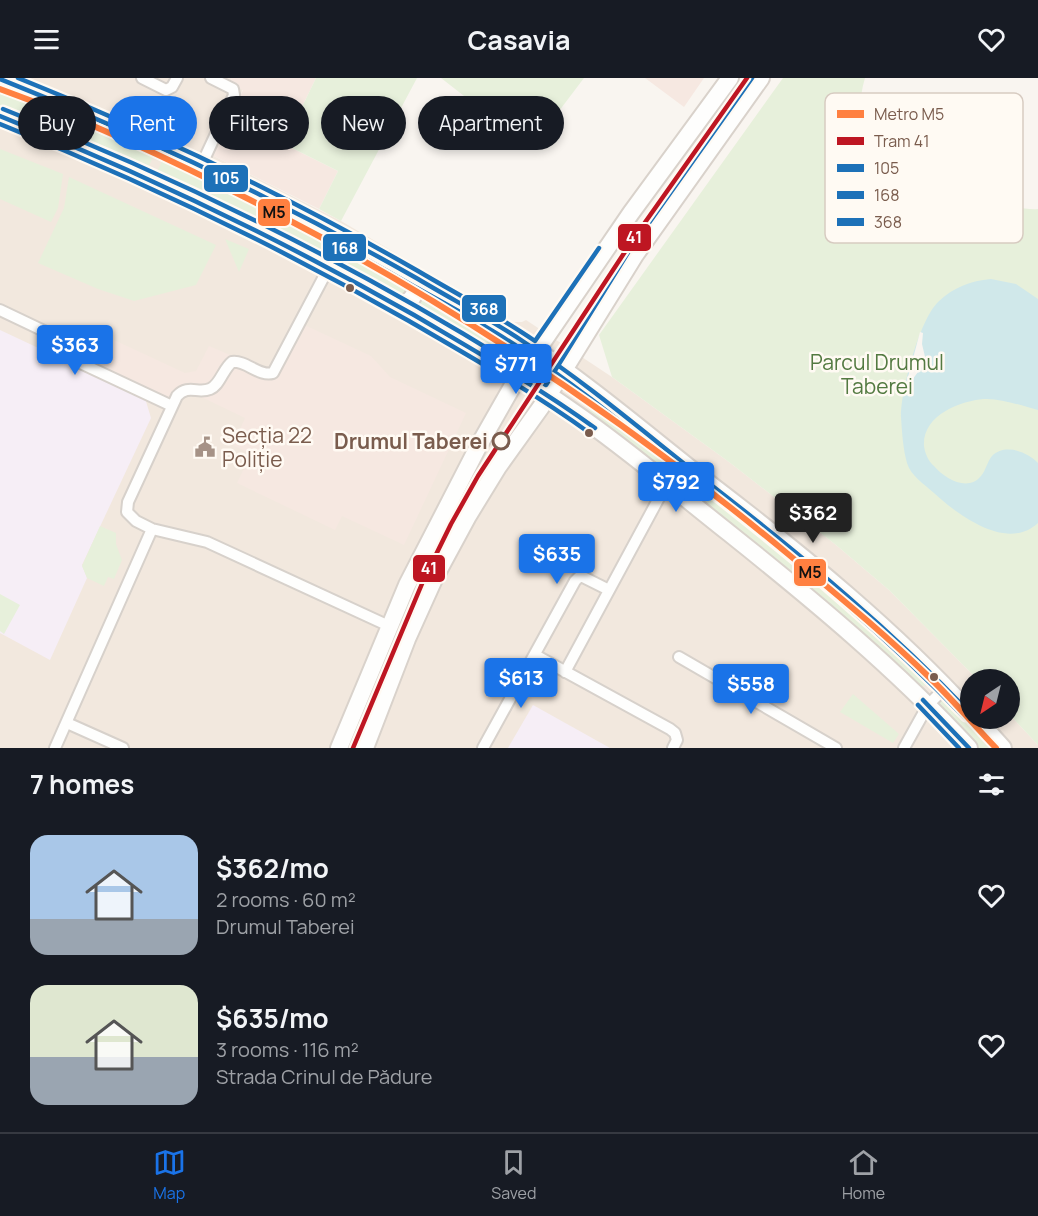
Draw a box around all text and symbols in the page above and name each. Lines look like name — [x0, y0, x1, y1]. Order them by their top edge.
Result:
text: Casavia — [467, 21, 571, 58]
icon: menu — [30, 23, 63, 56]
icon: heart — [975, 23, 1008, 56]
legend — [825, 93, 1023, 243]
chip: Buy — [18, 96, 96, 150]
chip: Rent — [108, 96, 197, 150]
chip: Filters — [209, 96, 309, 150]
chip: New — [321, 96, 406, 150]
chip: Apartment — [418, 96, 564, 150]
text: Metro M5 — [874, 103, 944, 125]
text: Tram 41 — [874, 130, 930, 152]
text: 105 — [874, 157, 899, 179]
line badge: 105 — [203, 164, 249, 193]
text: 105 — [213, 167, 239, 189]
text: 168 — [874, 184, 899, 206]
line badge: M5 — [257, 198, 291, 227]
text: M5 — [262, 201, 286, 223]
text: 368 — [874, 211, 902, 233]
line badge: 41 — [617, 223, 652, 252]
text: 41 — [626, 226, 642, 248]
line badge: 168 — [322, 233, 367, 262]
text: 168 — [332, 237, 358, 259]
unlabelled marker — [344, 282, 356, 294]
line badge: 368 — [461, 294, 507, 323]
text: 368 — [469, 298, 499, 320]
pin: $363 — [39, 325, 111, 376]
text: $363 — [51, 331, 99, 358]
pin: $771 — [480, 344, 552, 395]
park label: Parcul Drumul Taberei — [810, 348, 944, 400]
text: $771 — [495, 350, 537, 377]
place label: Secția 22 Poliție — [222, 421, 312, 473]
place label: Drumul Taberei — [334, 427, 488, 455]
unlabelled marker — [583, 427, 595, 439]
marker: Drumul Taberei — [492, 432, 510, 450]
public building icon: Secția 22 Poliție — [193, 435, 217, 459]
pin: $792 — [640, 462, 712, 513]
text: $792 — [652, 468, 700, 495]
pin: $362 — [777, 493, 849, 544]
text: $362 — [789, 499, 837, 526]
pin: $635 — [521, 534, 593, 585]
text: $635 — [533, 540, 581, 567]
line badge: 41 — [412, 554, 446, 583]
text: 41 — [421, 557, 437, 579]
line badge: M5 — [793, 558, 827, 587]
text: M5 — [798, 561, 822, 583]
pin: $613 — [485, 658, 557, 709]
text: $613 — [498, 664, 544, 691]
pin: $558 — [715, 664, 787, 715]
north arrow — [960, 669, 1020, 729]
map controls — [960, 669, 1020, 729]
text: $558 — [727, 670, 775, 697]
unlabelled marker — [928, 671, 940, 683]
text: 7 homes — [30, 766, 134, 802]
icon: filters — [975, 768, 1008, 801]
text: $362/mo — [216, 850, 329, 886]
icon: home — [78, 859, 150, 931]
icon: heart — [975, 879, 1008, 912]
text: 2 rooms · 60 m² — [216, 886, 356, 913]
text: Drumul Taberei — [216, 913, 355, 940]
text: $635/mo — [216, 1000, 329, 1036]
icon: home — [78, 1009, 150, 1081]
icon: heart — [975, 1029, 1008, 1062]
text: 3 rooms · 116 m² — [216, 1036, 359, 1063]
text: Strada Crinul de Pădure — [216, 1063, 433, 1090]
tab: Map — [153, 1146, 186, 1204]
tab: Saved — [491, 1146, 536, 1204]
tab: Home — [842, 1146, 885, 1204]

